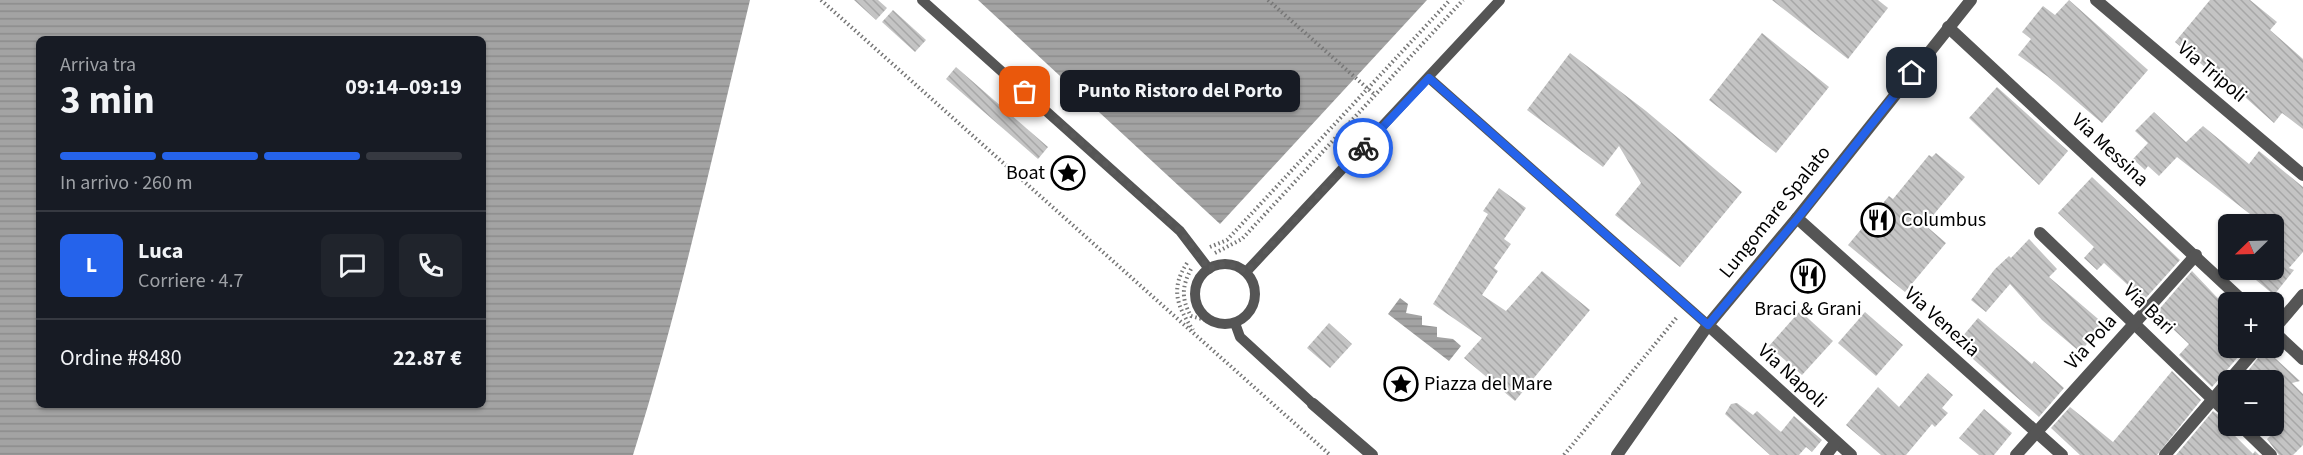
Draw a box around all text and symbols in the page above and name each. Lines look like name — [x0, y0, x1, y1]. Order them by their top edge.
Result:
street label: Via Tripoli — [2171, 35, 2253, 109]
pin — [1886, 47, 1937, 98]
text: Arriva tra — [60, 51, 136, 79]
icon: home — [1895, 56, 1928, 89]
pin — [999, 66, 1050, 117]
text: 09:14–09:19 — [345, 71, 462, 103]
callout: Punto Ristoro del Porto — [1061, 71, 1301, 113]
text: 3 min — [60, 73, 155, 129]
icon: bag — [1008, 75, 1041, 108]
text: Punto Ristoro del Porto — [1077, 77, 1283, 105]
street label: Via Messina — [2065, 107, 2155, 193]
courier — [1333, 118, 1393, 178]
icon: bike — [1347, 132, 1380, 165]
street label: Lungomare Spalato — [1713, 140, 1837, 284]
place icon: Boat — [1050, 155, 1086, 191]
place label: Boat — [1006, 159, 1045, 187]
text: In arrivo · 260 m — [60, 169, 193, 197]
restaurant icon: Columbus — [1860, 202, 1896, 238]
place label: Columbus — [1901, 206, 1986, 234]
north arrow — [2218, 214, 2284, 280]
map controls — [2218, 214, 2284, 436]
button: chat — [321, 234, 384, 297]
button: phone — [399, 234, 462, 297]
text: Luca — [138, 235, 183, 267]
text: L — [86, 249, 97, 281]
restaurant icon: Braci & Grani — [1790, 258, 1826, 294]
text: Corriere · 4.7 — [138, 267, 243, 295]
street label: Via Bari — [2117, 277, 2181, 341]
street label: Via Venezia — [1898, 280, 1986, 364]
button: + — [2218, 292, 2284, 358]
place label: Braci & Grani — [1754, 295, 1862, 323]
street label: Via Pola — [2058, 308, 2124, 376]
street label: Via Napoli — [1751, 337, 1833, 415]
text: Ordine #8480 — [60, 342, 182, 374]
text: 22.87 € — [393, 342, 462, 374]
place icon: Piazza del Mare — [1383, 366, 1419, 402]
place label: Piazza del Mare — [1424, 370, 1552, 398]
button: − — [2218, 370, 2284, 436]

